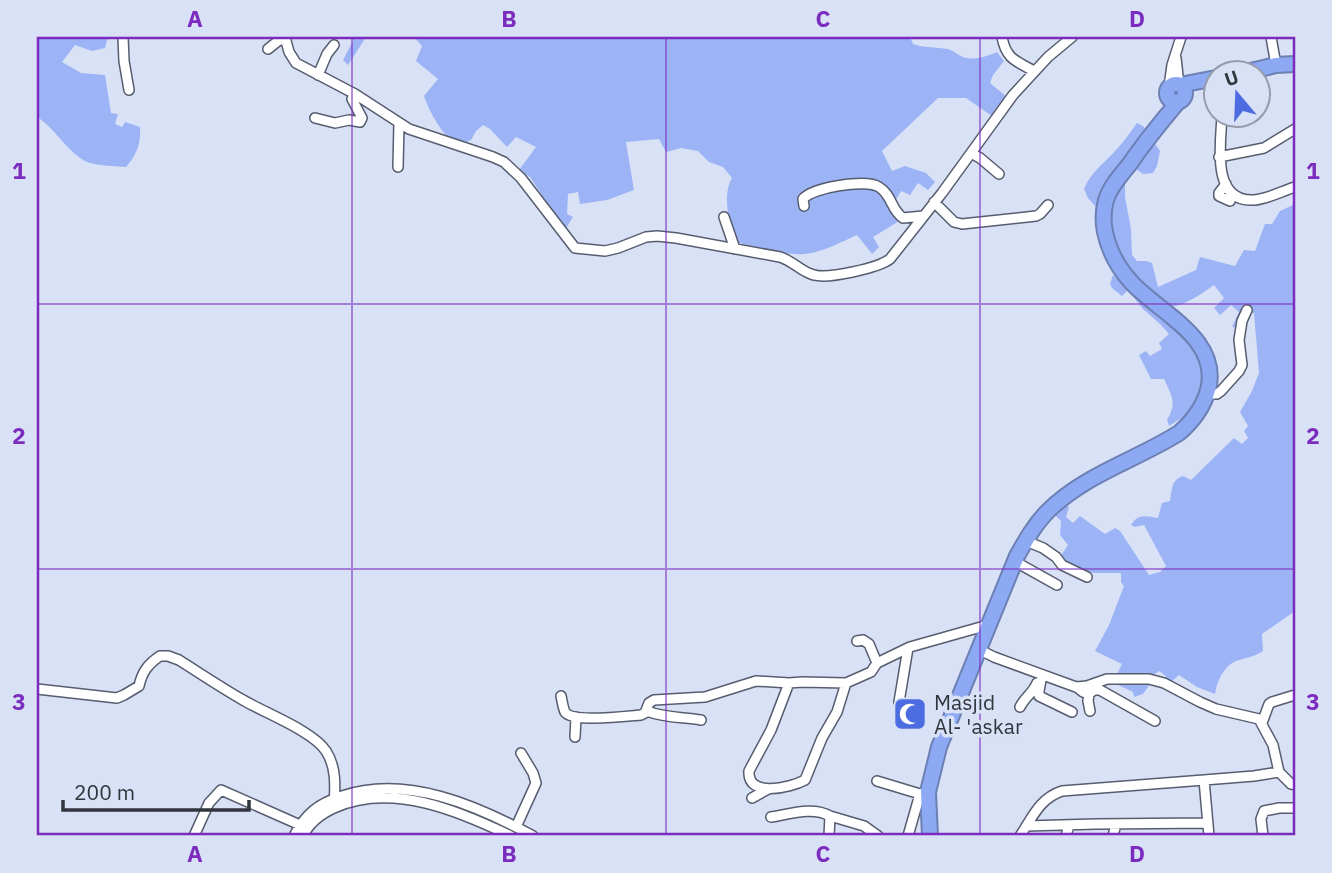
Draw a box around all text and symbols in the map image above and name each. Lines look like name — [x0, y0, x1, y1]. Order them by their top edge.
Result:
text: A — [187, 3, 203, 33]
text: B — [501, 3, 517, 33]
text: C — [816, 3, 831, 33]
text: D — [1129, 3, 1145, 33]
north arrow — [1202, 60, 1272, 130]
text: U — [1221, 64, 1242, 91]
text: 1 — [12, 155, 26, 185]
text: 1 — [1306, 155, 1320, 185]
text: 2 — [12, 420, 26, 450]
text: 2 — [1306, 420, 1320, 450]
text: 3 — [12, 686, 26, 716]
text: 3 — [1306, 686, 1320, 716]
place label: Masjid Al- 'askar — [934, 688, 1023, 740]
mosque icon: Masjid Al- 'askar — [891, 695, 929, 733]
scale bar — [63, 768, 248, 812]
text: 200 m — [74, 778, 135, 806]
text: A — [187, 838, 203, 868]
text: B — [501, 838, 517, 868]
text: C — [816, 838, 831, 868]
text: D — [1129, 838, 1145, 868]

